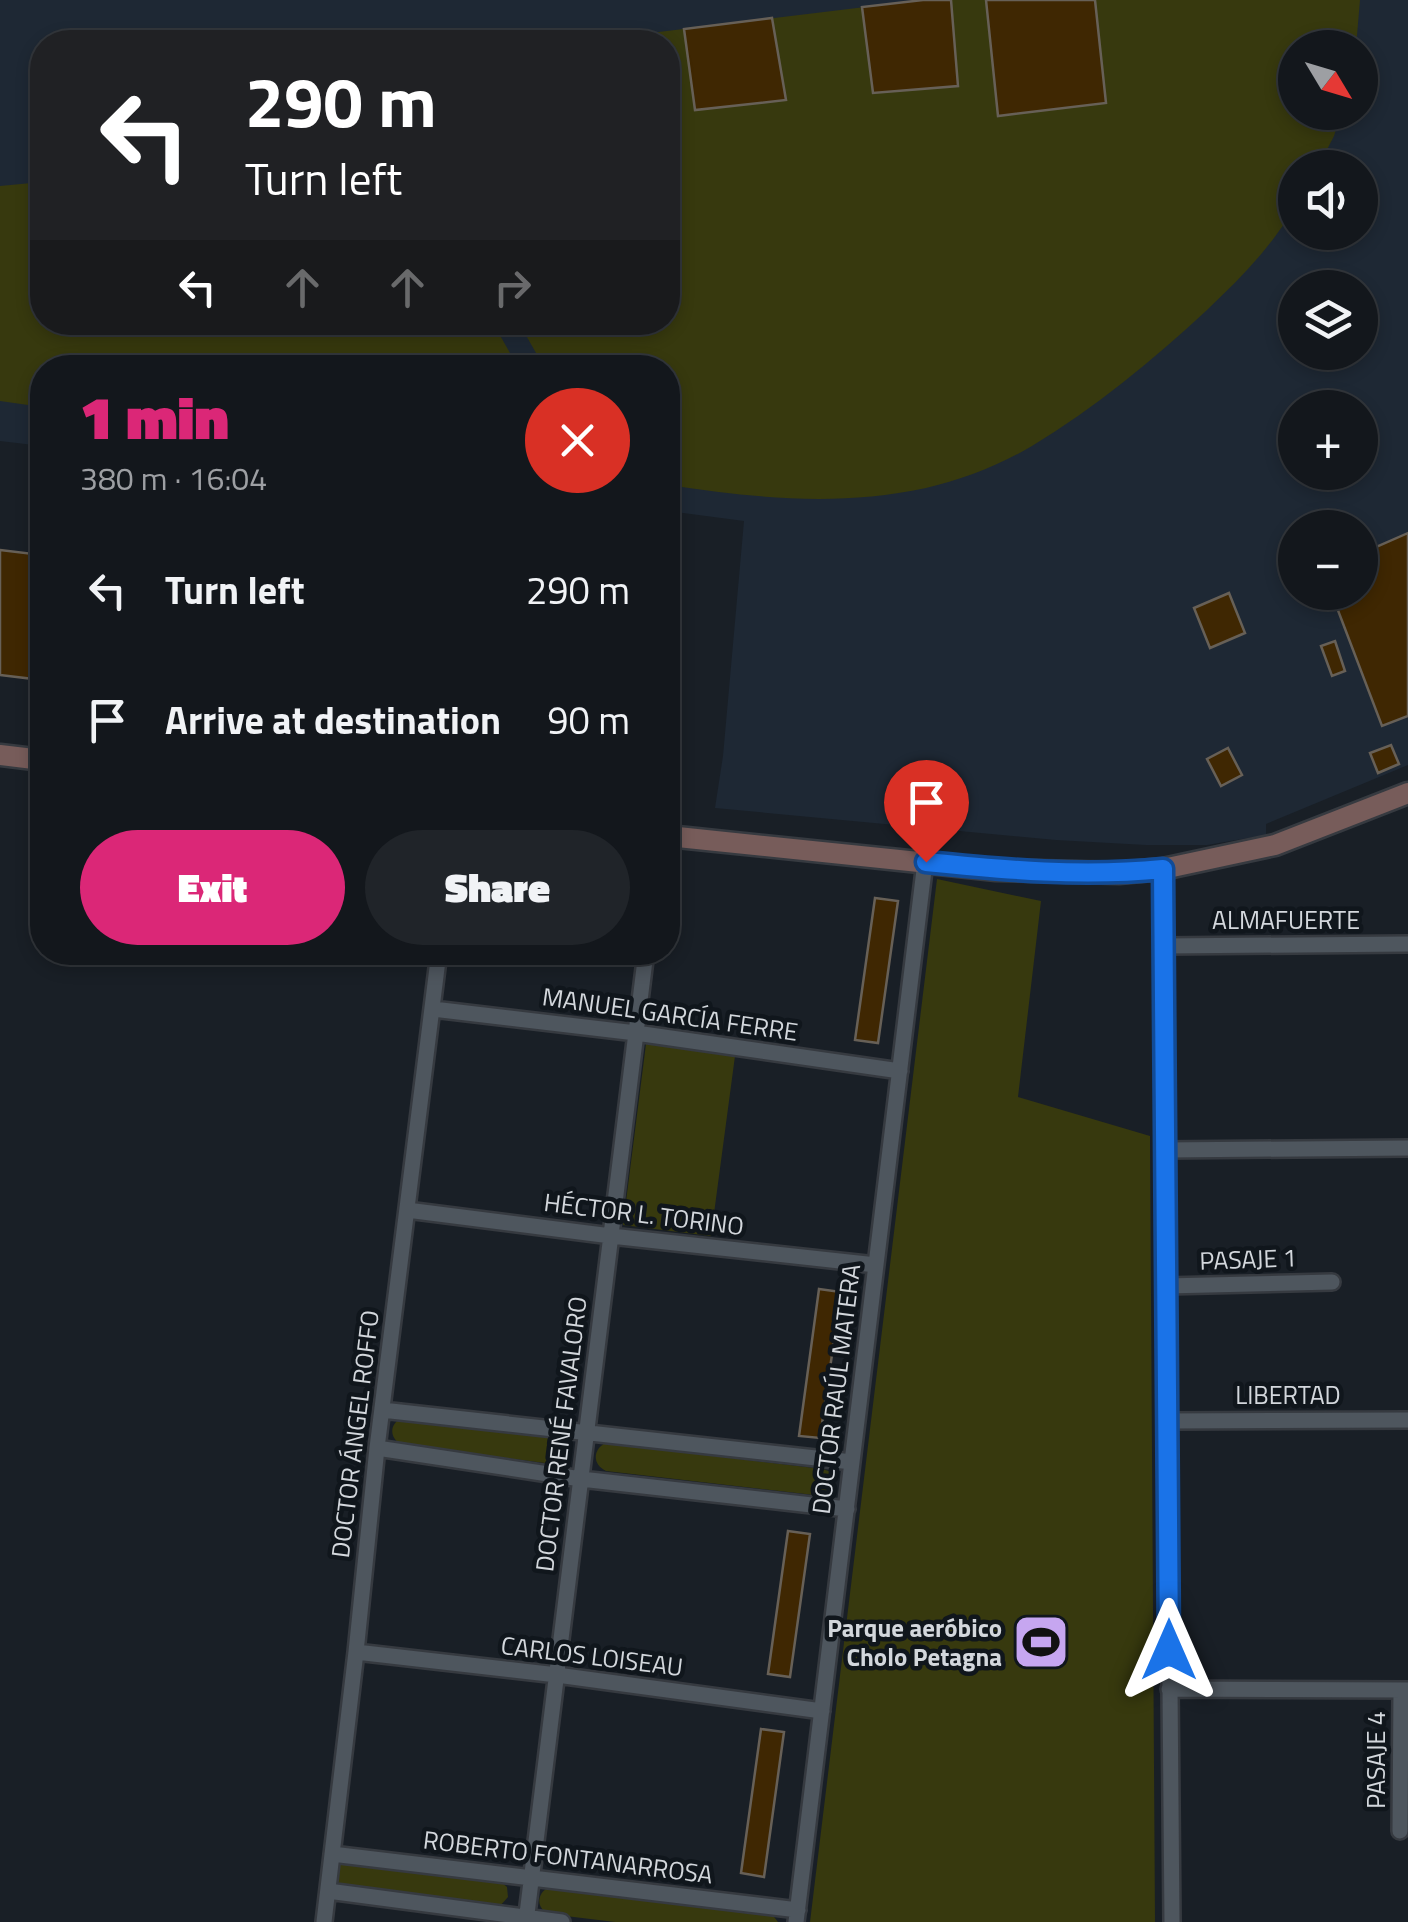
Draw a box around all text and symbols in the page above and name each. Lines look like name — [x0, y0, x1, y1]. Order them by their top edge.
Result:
north arrow — [1278, 30, 1378, 130]
map controls — [1278, 30, 1378, 610]
text: 290 m — [245, 48, 437, 154]
icon: left — [80, 70, 210, 200]
text: Turn left — [245, 144, 402, 212]
button: sound — [1278, 150, 1378, 250]
icon: left — [170, 260, 225, 315]
icon: ahead — [275, 260, 330, 315]
icon: ahead — [380, 260, 435, 315]
icon: right — [485, 260, 540, 315]
button: layers — [1278, 270, 1378, 370]
text: 1 min — [80, 371, 229, 462]
button: close — [525, 388, 630, 493]
button: + — [1278, 390, 1378, 490]
text: 380 m · 16:04 — [80, 454, 267, 502]
button: − — [1278, 510, 1378, 610]
text: Turn left — [165, 561, 305, 619]
text: 290 m — [526, 561, 630, 619]
icon: left — [80, 563, 135, 618]
text: Arrive at destination — [165, 691, 501, 749]
text: 90 m — [547, 691, 630, 749]
icon: arrive — [80, 693, 135, 748]
pin — [884, 760, 969, 863]
icon: arrive — [899, 775, 954, 830]
button: Exit — [80, 830, 345, 945]
button: Share — [365, 830, 630, 945]
street label: ALMAFUERTE — [1212, 901, 1360, 939]
street label: MANUEL GARCÍA FERRE — [540, 977, 800, 1051]
street label: HÉCTOR L. TORINO — [542, 1183, 746, 1245]
street label: PASAJE 1 — [1199, 1238, 1297, 1280]
street label: DOCTOR RAÚL MATERA — [802, 1262, 870, 1516]
street label: DOCTOR RENÉ FAVALORO — [525, 1294, 597, 1574]
street label: DOCTOR ÁNGEL ROFFO — [321, 1308, 389, 1560]
street label: LIBERTAD — [1235, 1376, 1341, 1414]
position arrow — [1117, 1598, 1221, 1702]
place label: Parque aeróbico Cholo Petagna — [827, 1609, 1002, 1676]
sports icon: Parque aeróbico Cholo Petagna — [1011, 1612, 1071, 1672]
street label: CARLOS LOISEAU — [499, 1626, 685, 1686]
street label: PASAJE 4 — [1357, 1711, 1395, 1809]
street label: ROBERTO FONTANARROSA — [421, 1820, 715, 1894]

